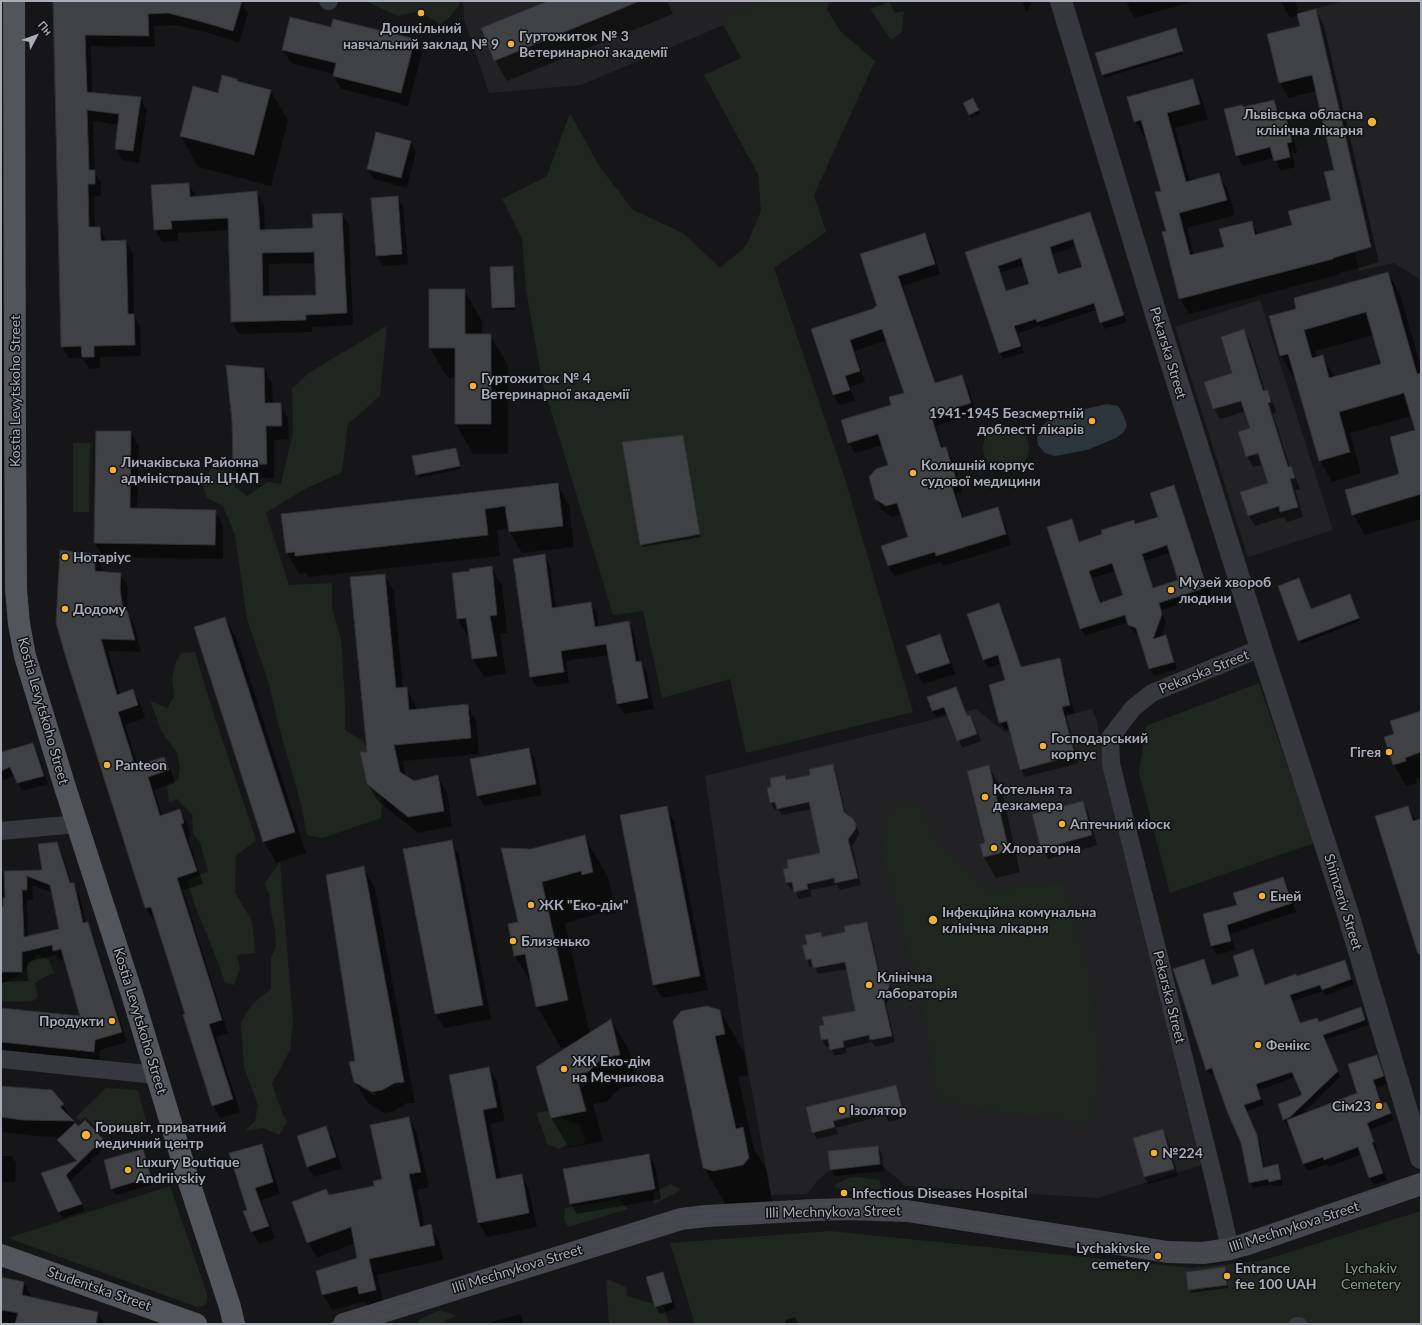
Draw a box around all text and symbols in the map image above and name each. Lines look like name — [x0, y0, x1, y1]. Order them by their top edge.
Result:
marker: Дошкільний навчальний заклад № 9 — [416, 8, 426, 18]
north arrow — [16, 16, 56, 56]
text: Пн — [36, 18, 55, 37]
place label: Дошкільний навчальний заклад № 9 — [343, 20, 499, 52]
place label: Гуртожиток № 3 Ветеринарної академії — [519, 28, 667, 60]
marker: Гуртожиток № 3 Ветеринарної академії — [506, 39, 516, 49]
place label: Львівська обласна клінічна лікарня — [1243, 106, 1363, 138]
marker: Львівська обласна клінічна лікарня — [1366, 116, 1378, 128]
street label: Pekarska Street — [1146, 305, 1190, 401]
street label: Kostia Levytskoho Street — [7, 315, 23, 467]
place label: Гуртожиток № 4 Ветеринарної академії — [481, 370, 629, 402]
marker: Гуртожиток № 4 Ветеринарної академії — [468, 381, 478, 391]
place label: 1941-1945 Безсмертній доблесті лікарів — [929, 405, 1084, 438]
marker: 1941-1945 Безсмертній доблесті лікарів — [1087, 416, 1097, 426]
place label: Личаківська Районна адміністрація. ЦНАП — [121, 454, 259, 486]
place label: Колишній корпус судової медицини — [921, 457, 1041, 490]
marker: Личаківська Районна адміністрація. ЦНАП — [108, 465, 118, 475]
marker: Колишній корпус судової медицини — [908, 468, 918, 478]
place label: Нотаріус — [73, 549, 131, 565]
marker: Нотаріус — [60, 552, 70, 562]
place label: Музей хвороб людини — [1179, 574, 1271, 606]
marker: Музей хвороб людини — [1166, 585, 1176, 595]
place label: Додому — [73, 601, 126, 617]
marker: Додому — [60, 604, 70, 614]
street label: Kostia Levytskoho Street — [14, 636, 72, 786]
street label: Pekarska Street — [1157, 646, 1251, 698]
place label: Господарський корпус — [1051, 730, 1148, 762]
marker: Господарський корпус — [1038, 741, 1048, 751]
place label: Гігея — [1350, 744, 1381, 760]
marker: Гігея — [1384, 747, 1394, 757]
place label: Panteon — [115, 757, 167, 773]
marker: Panteon — [102, 760, 112, 770]
place label: Котельня та дезкамера — [993, 781, 1072, 814]
marker: Котельня та дезкамера — [980, 792, 990, 802]
place label: Аптечний кіоск — [1070, 816, 1171, 832]
marker: Аптечний кіоск — [1057, 819, 1067, 829]
place label: Хлораторна — [1002, 840, 1081, 856]
marker: Хлораторна — [989, 843, 999, 853]
street label: Shimzeriv Street — [1320, 852, 1366, 952]
place label: Еней — [1270, 888, 1302, 904]
marker: Еней — [1257, 891, 1267, 901]
place label: ЖК "Еко-дім" — [539, 897, 629, 913]
marker: ЖК "Еко-дім" — [526, 900, 536, 910]
place label: Інфекційна комунальна клінічна лікарня — [942, 904, 1096, 936]
marker: Інфекційна комунальна клінічна лікарня — [927, 914, 939, 926]
place label: Близенько — [521, 933, 590, 949]
marker: Близенько — [508, 936, 518, 946]
street label: Kostia Levytskoho Street — [110, 946, 170, 1096]
street label: Pekarska Street — [1149, 949, 1189, 1045]
place label: Клінічна лабораторія — [877, 969, 957, 1002]
marker: Клінічна лабораторія — [864, 980, 874, 990]
place label: Продукти — [39, 1013, 104, 1029]
marker: Продукти — [107, 1016, 117, 1026]
place label: Фенікс — [1266, 1037, 1310, 1053]
marker: Фенікс — [1253, 1040, 1263, 1050]
place label: ЖК Еко-дім на Мечникова — [572, 1053, 664, 1086]
marker: ЖК Еко-дім на Мечникова — [559, 1064, 569, 1074]
place label: Сім23 — [1332, 1098, 1371, 1114]
marker: Сім23 — [1374, 1101, 1384, 1111]
place label: Ізолятор — [850, 1102, 907, 1118]
marker: Ізолятор — [837, 1105, 847, 1115]
place label: Горицвіт, приватний медичний центр — [95, 1119, 226, 1152]
marker: Горицвіт, приватний медичний центр — [80, 1129, 92, 1141]
place label: №224 — [1162, 1145, 1203, 1161]
marker: №224 — [1149, 1148, 1159, 1158]
place label: Luxury Boutique Andriivskiy — [136, 1154, 239, 1186]
marker: Luxury Boutique Andriivskiy — [123, 1165, 133, 1175]
place label: Infectious Diseases Hospital — [852, 1185, 1027, 1201]
marker: Infectious Diseases Hospital — [839, 1188, 849, 1198]
street label: Illi Mechnykova Street — [1227, 1198, 1361, 1256]
street label: Illi Mechnykova Street — [765, 1202, 901, 1222]
place label: Lychakivske cemetery — [1076, 1240, 1150, 1272]
street label: Illi Mechnykova Street — [450, 1241, 584, 1297]
marker: Lychakivske cemetery — [1153, 1251, 1163, 1261]
place label: Entrance fee 100 UAH — [1235, 1260, 1317, 1292]
park label: Lychakiv Cemetery — [1341, 1260, 1401, 1292]
street label: Studentska Street — [45, 1263, 153, 1315]
marker: Entrance fee 100 UAH — [1222, 1271, 1232, 1281]

